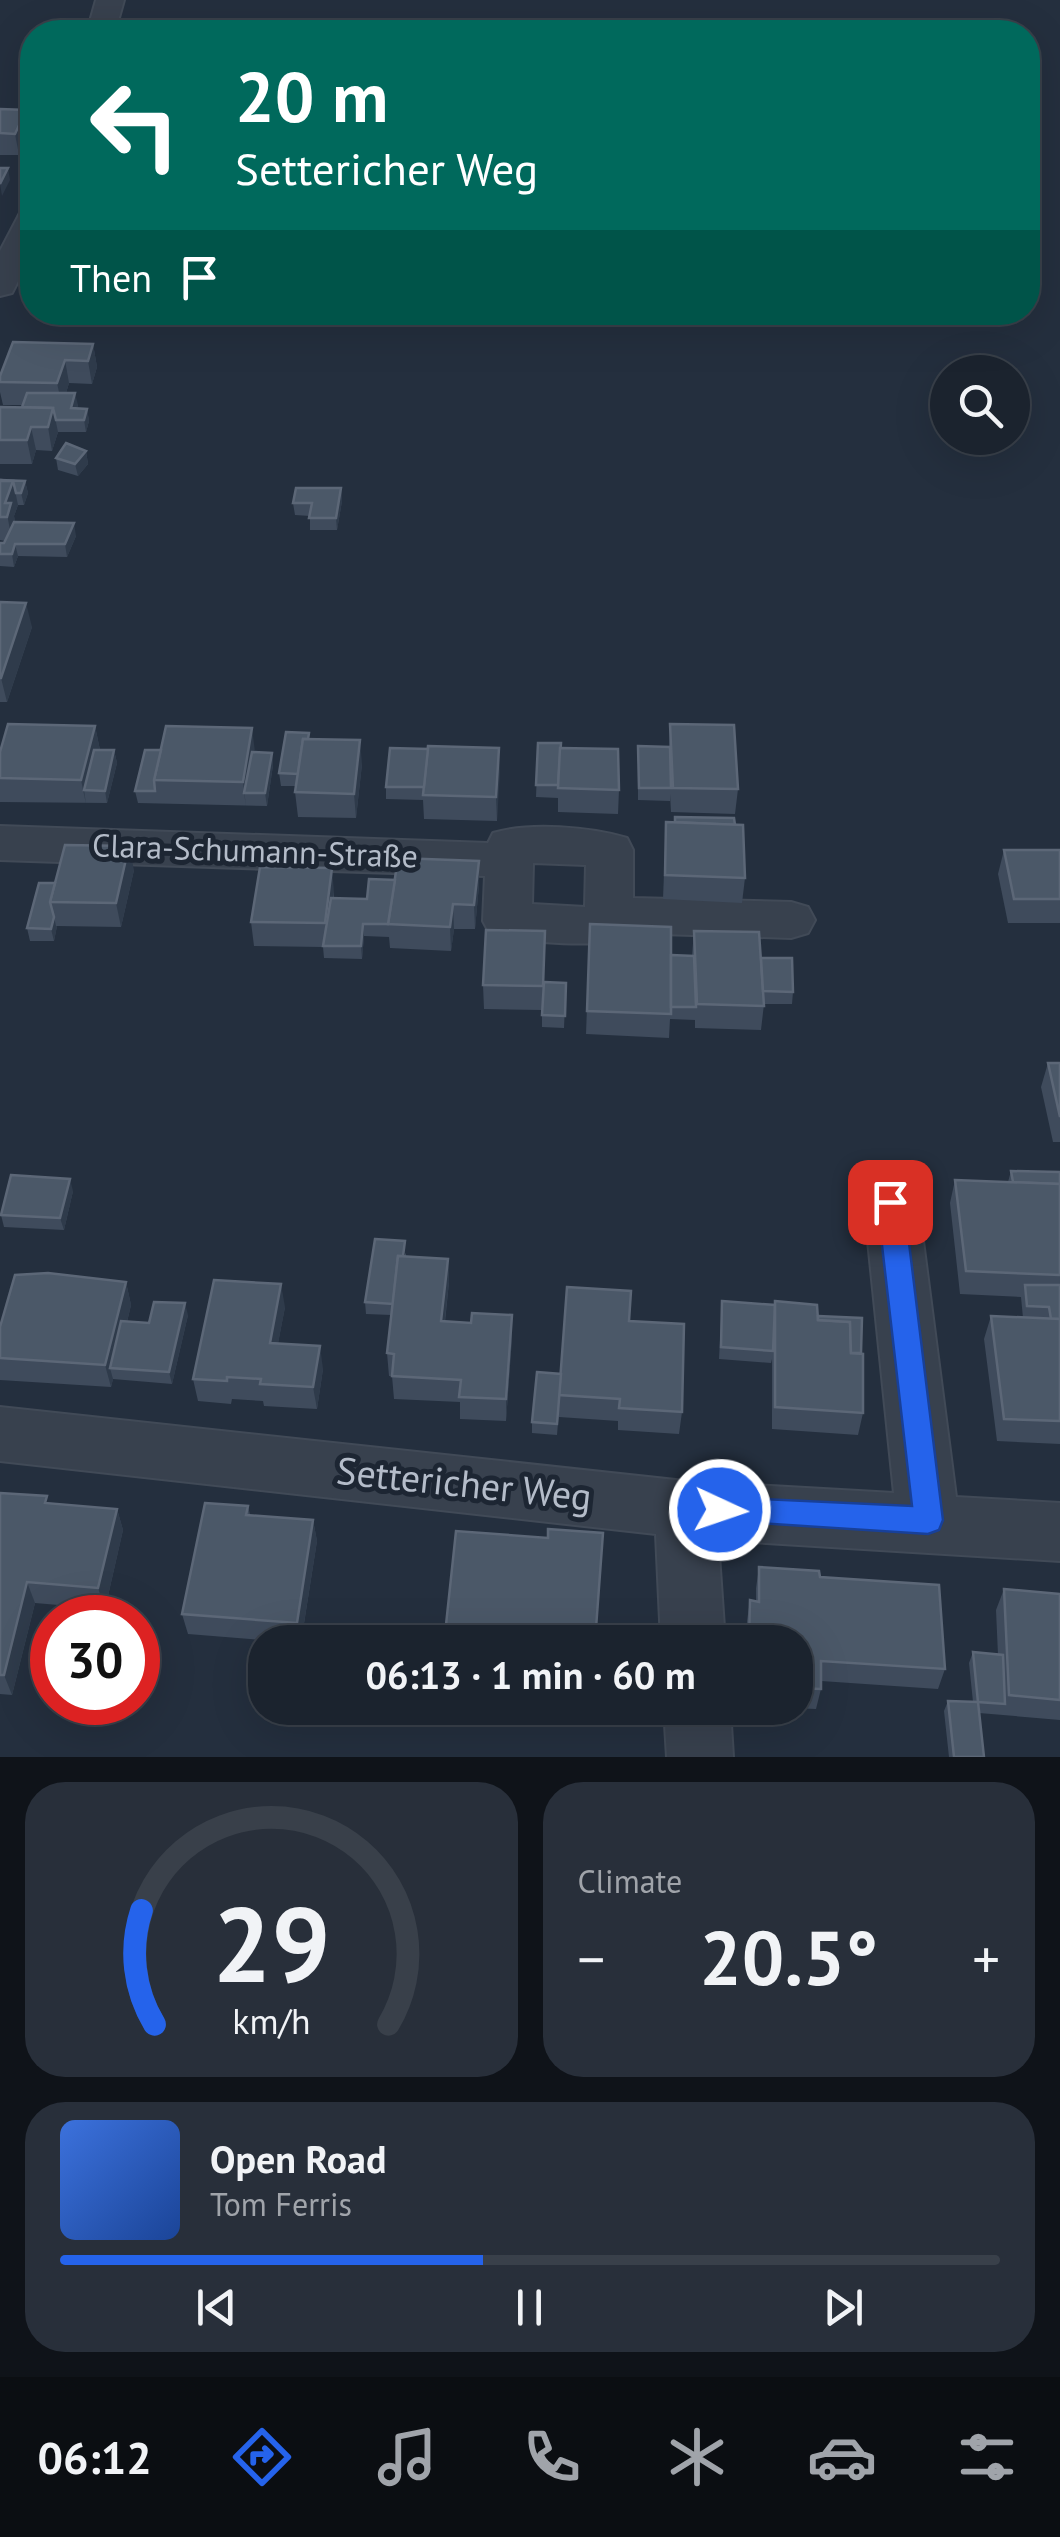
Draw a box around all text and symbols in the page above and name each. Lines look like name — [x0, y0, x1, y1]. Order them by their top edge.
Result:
text: 20 m — [235, 51, 388, 141]
icon: left — [70, 60, 200, 190]
text: Settericher Weg — [235, 139, 538, 197]
icon: arrive — [172, 250, 227, 305]
text: Then — [70, 253, 152, 302]
map controls — [930, 355, 1030, 455]
button: search — [930, 355, 1030, 455]
street label: Clara-Schumann-Straße — [91, 823, 419, 877]
pin — [848, 1160, 933, 1245]
icon: arrive — [863, 1175, 918, 1230]
street label: Settericher Weg — [334, 1445, 594, 1520]
position arrow — [668, 1458, 772, 1562]
speed limit sign: 30 — [30, 1595, 160, 1725]
text: 06:13 · 1 min · 60 m — [365, 1650, 696, 1699]
text: Climate — [578, 1860, 682, 1902]
text: 29 — [212, 1876, 330, 2011]
text: 20.5° — [699, 1909, 878, 2006]
text: − — [578, 1923, 605, 1994]
text: + — [972, 1923, 1000, 1994]
text: km/h — [232, 1998, 310, 2044]
text: Open Road — [210, 2134, 386, 2183]
text: Tom Ferris — [210, 2183, 352, 2225]
icon: previous — [189, 2280, 244, 2335]
icon: pause — [502, 2280, 557, 2335]
icon: next — [816, 2280, 871, 2335]
icon: directions — [227, 2422, 297, 2492]
icon: music — [372, 2422, 442, 2492]
icon: phone — [517, 2422, 587, 2492]
icon: climate — [662, 2422, 732, 2492]
icon: car — [807, 2422, 877, 2492]
icon: filters — [952, 2422, 1022, 2492]
text: 06:12 — [38, 2428, 152, 2486]

